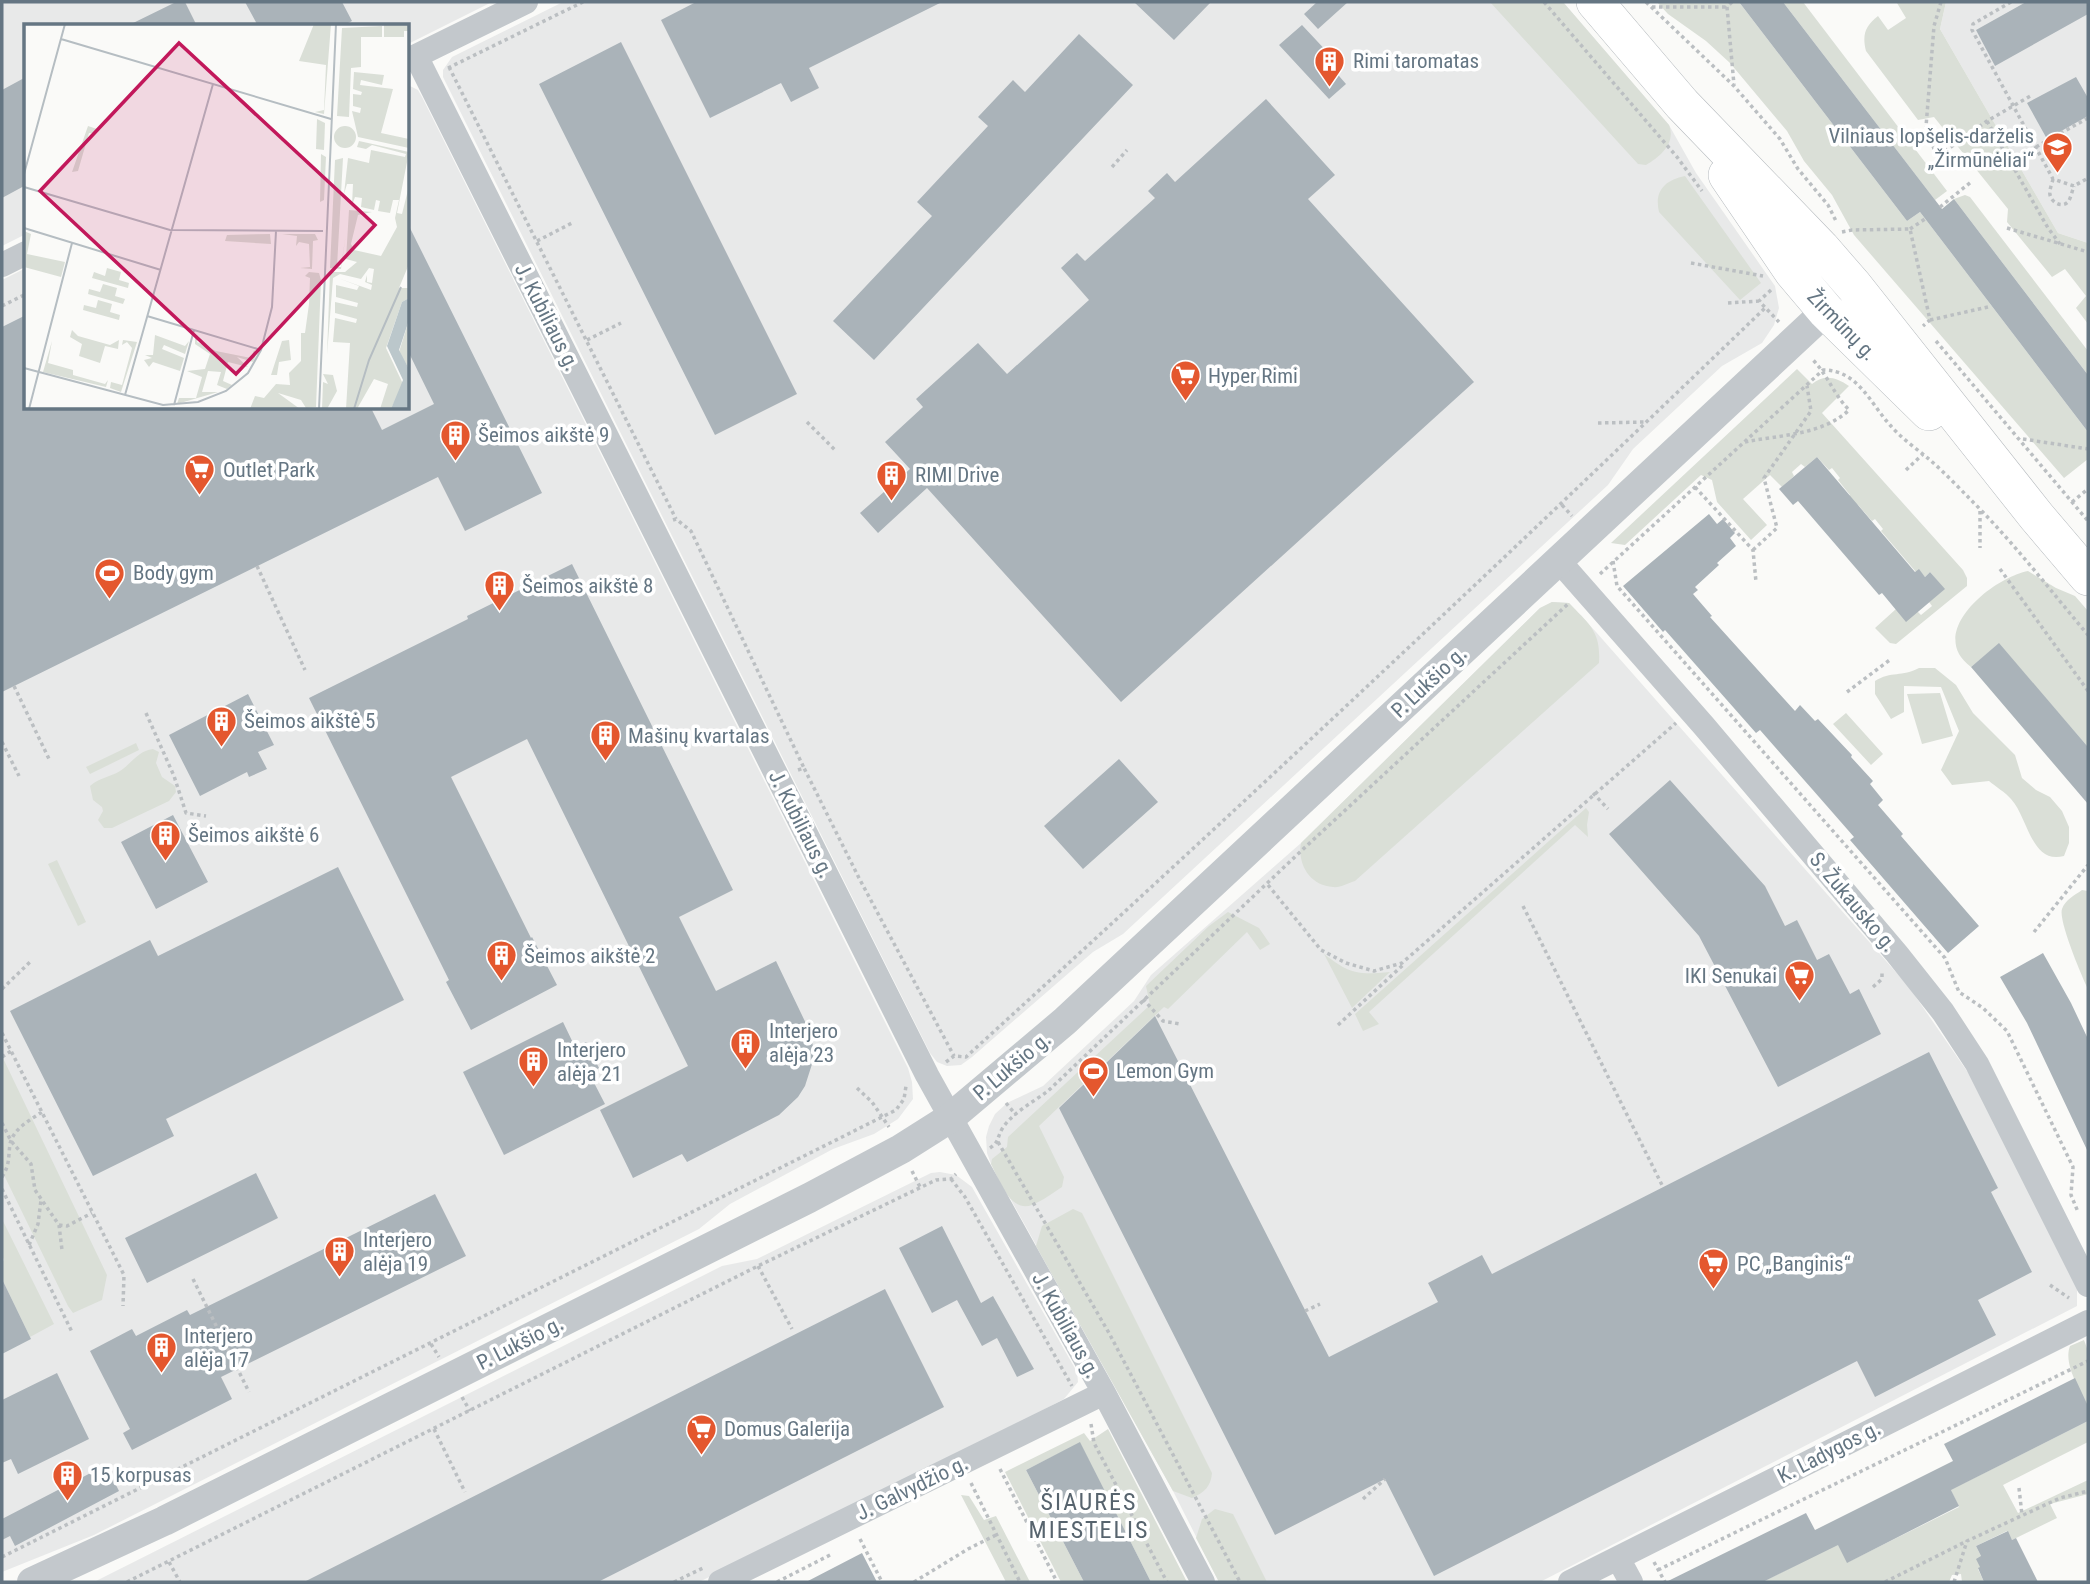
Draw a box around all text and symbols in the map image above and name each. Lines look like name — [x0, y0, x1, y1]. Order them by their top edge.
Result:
inset map — [24, 24, 410, 410]
building icon: Rimi taromatas — [1313, 44, 1347, 88]
place label: Rimi taromatas — [1353, 49, 1479, 73]
place label: Vilniaus lopšelis-darželis „Žirmūnėliai“ — [1828, 124, 2034, 172]
school or university icon: Vilniaus lopšelis-darželis „Žirmūnėliai“ — [2040, 131, 2074, 175]
street label: J. Kubiliaus g. — [510, 259, 584, 375]
street label: Žirmūnų g. — [1802, 285, 1882, 365]
supermarket icon: Hyper Rimi — [1168, 359, 1202, 403]
place label: Hyper Rimi — [1208, 364, 1298, 388]
building icon: Šeimos aikštė 9 — [438, 418, 472, 462]
place label: Šeimos aikštė 9 — [478, 423, 609, 447]
supermarket icon: Outlet Park — [183, 453, 217, 497]
place label: Outlet Park — [223, 458, 316, 482]
building icon: RIMI Drive — [875, 458, 909, 502]
place label: RIMI Drive — [915, 463, 999, 487]
sports icon: Body gym — [93, 556, 127, 600]
place label: Body gym — [133, 561, 214, 585]
building icon: Šeimos aikštė 8 — [482, 569, 516, 613]
place label: Šeimos aikštė 8 — [522, 574, 653, 598]
street label: P. Lukšio g. — [1387, 641, 1471, 723]
building icon: Šeimos aikštė 5 — [204, 704, 238, 748]
place label: Šeimos aikštė 5 — [244, 709, 375, 733]
building icon: Mašinų kvartalas — [588, 719, 622, 763]
place label: Mašinų kvartalas — [628, 724, 769, 748]
street label: J. Kubiliaus g. — [764, 766, 838, 882]
building icon: Šeimos aikštė 6 — [148, 818, 182, 862]
place label: Šeimos aikštė 6 — [188, 823, 319, 847]
street label: S. Žukausko g. — [1805, 847, 1901, 957]
building icon: Šeimos aikštė 2 — [484, 939, 518, 983]
place label: Šeimos aikštė 2 — [524, 944, 655, 968]
supermarket icon: IKI Senukai — [1783, 959, 1817, 1003]
place label: IKI Senukai — [1685, 964, 1777, 988]
place label: Interjero alėja 23 — [769, 1019, 838, 1067]
building icon: Interjero alėja 23 — [729, 1026, 763, 1070]
street label: P. Lukšio g. — [968, 1027, 1056, 1105]
place label: Interjero alėja 21 — [557, 1038, 626, 1086]
building icon: Interjero alėja 21 — [517, 1045, 551, 1089]
sports icon: Lemon Gym — [1076, 1054, 1110, 1098]
place label: Lemon Gym — [1116, 1059, 1214, 1083]
place label: Interjero alėja 19 — [363, 1228, 432, 1276]
building icon: Interjero alėja 19 — [323, 1235, 357, 1279]
supermarket icon: PC „Banginis“ — [1697, 1247, 1731, 1291]
place label: PC „Banginis“ — [1737, 1252, 1851, 1276]
street label: J. Kubiliaus g. — [1027, 1268, 1105, 1382]
street label: P. Lukšio g. — [473, 1311, 567, 1375]
place label: Interjero alėja 17 — [184, 1324, 253, 1372]
building icon: Interjero alėja 17 — [144, 1331, 178, 1375]
supermarket icon: Domus Galerija — [684, 1412, 718, 1456]
street label: K. Ladygos g. — [1774, 1416, 1884, 1488]
place label: Domus Galerija — [724, 1417, 850, 1441]
street label: J. Galvydžio g. — [852, 1451, 972, 1525]
building icon: 15 korpusas — [50, 1458, 84, 1502]
place label: 15 korpusas — [90, 1463, 192, 1487]
district label: ŠIAURĖS MIESTELIS — [1029, 1488, 1149, 1544]

